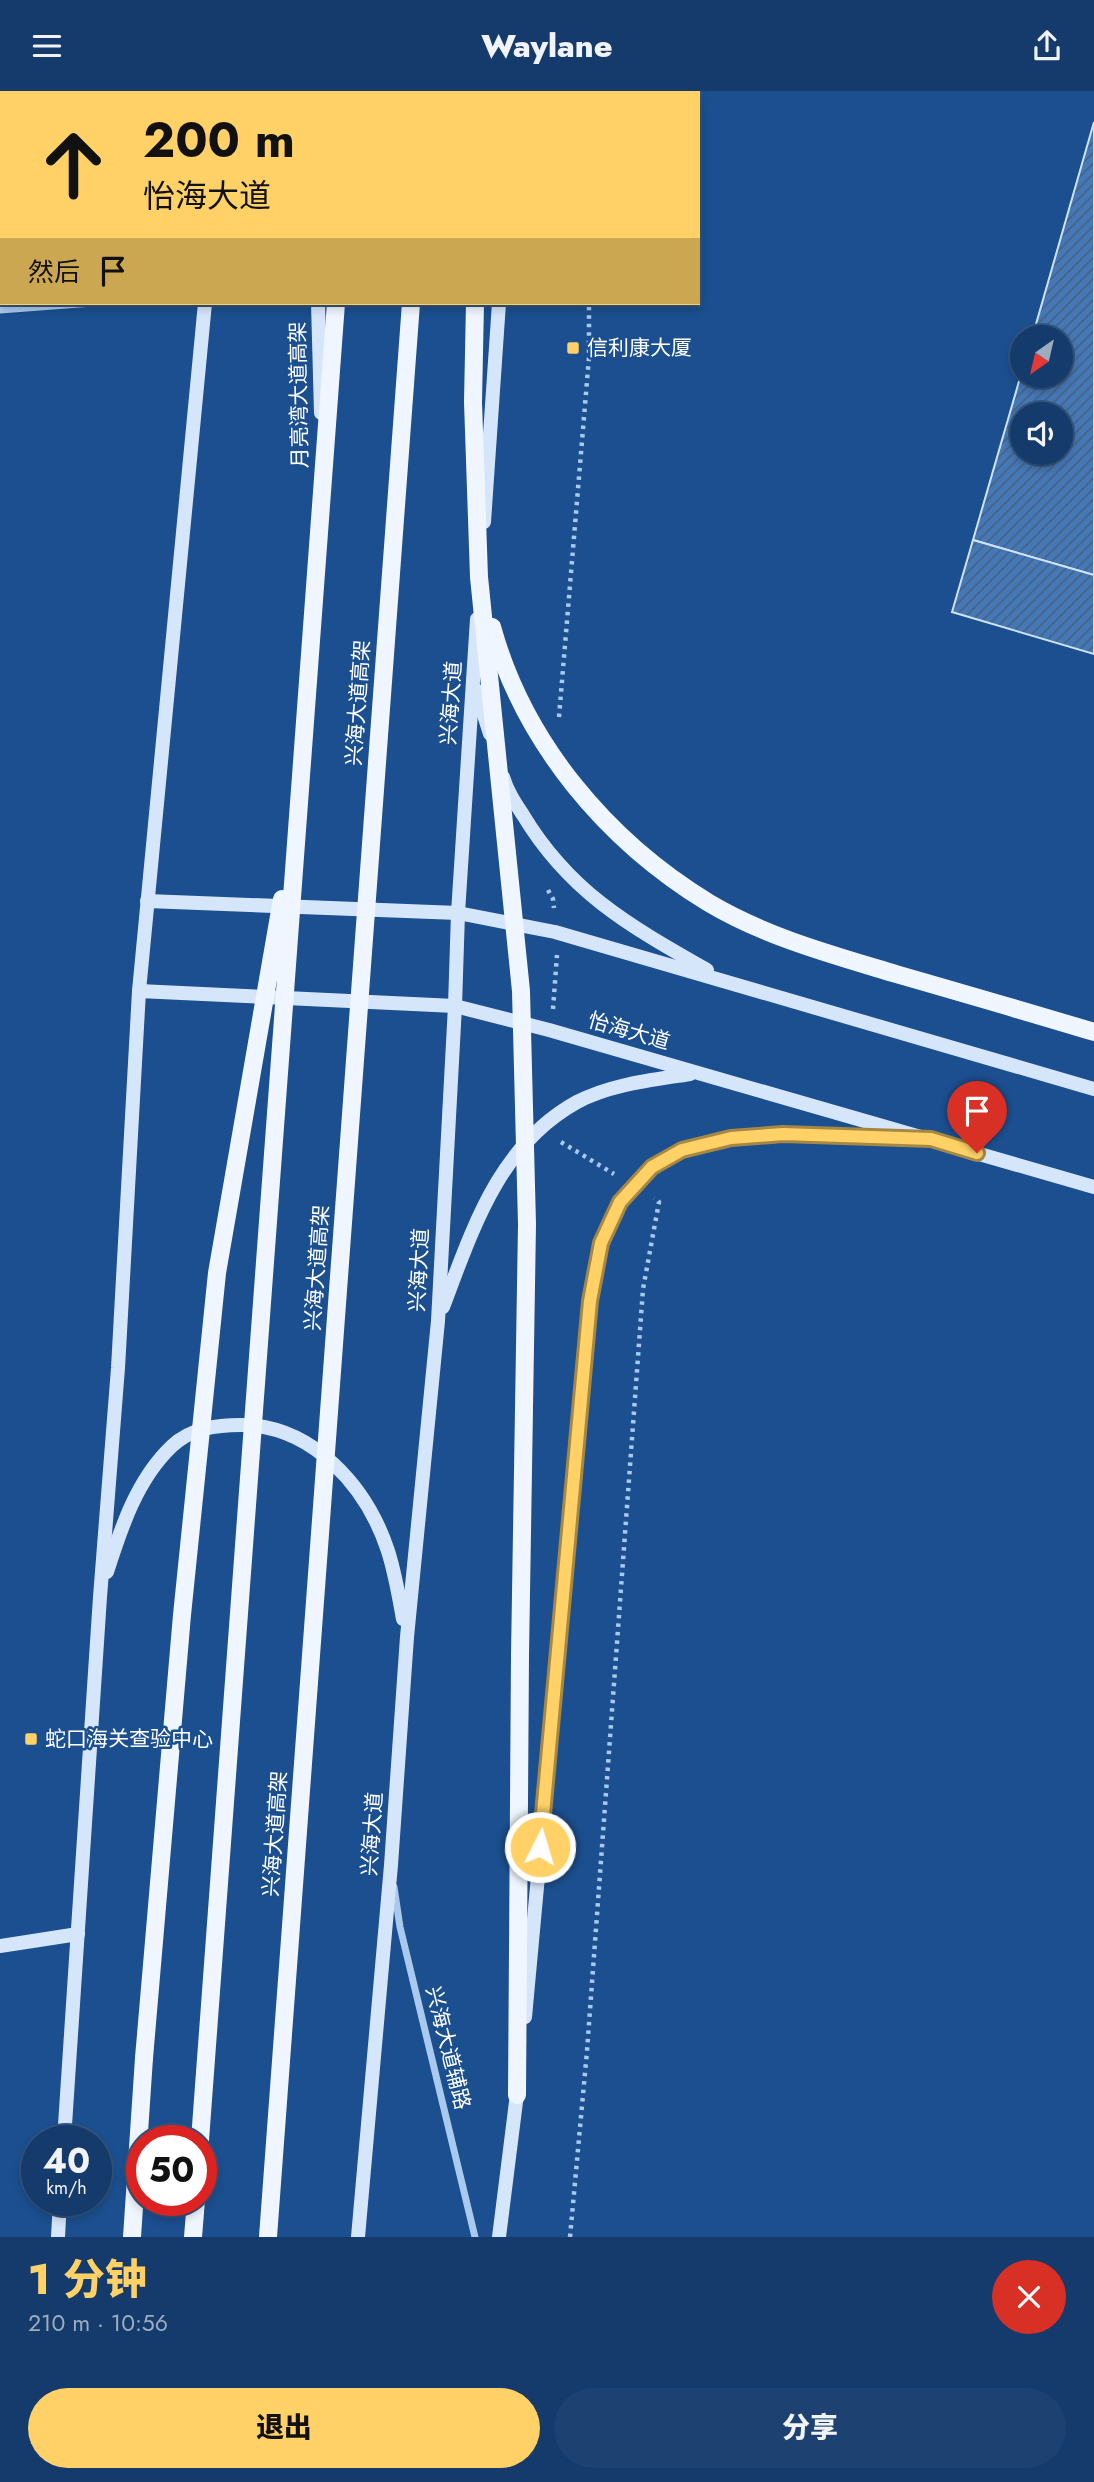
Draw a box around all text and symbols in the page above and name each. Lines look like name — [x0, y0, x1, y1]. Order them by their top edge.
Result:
text: Waylane — [481, 23, 613, 69]
icon: menu — [28, 27, 66, 65]
icon: share — [1028, 27, 1066, 65]
text: 200 m — [143, 105, 295, 175]
icon: ahead — [28, 119, 119, 210]
text: 怡海大道 — [143, 173, 271, 219]
icon: arrive — [94, 252, 132, 290]
text: 然后 — [28, 253, 80, 291]
street label: 月亮湾大道高架 — [283, 321, 315, 469]
north arrow — [1010, 325, 1073, 389]
map controls — [1010, 325, 1073, 465]
place label: 信利康大厦 — [587, 333, 692, 363]
marker: 信利康大厦 — [565, 340, 581, 356]
button: sound — [1010, 402, 1073, 465]
street label: 兴海大道高架 — [339, 639, 377, 767]
street label: 兴海大道 — [433, 660, 469, 746]
street label: 怡海大道 — [584, 1005, 674, 1057]
pin — [947, 1081, 1007, 1153]
icon: arrive — [958, 1092, 996, 1130]
street label: 兴海大道高架 — [298, 1204, 336, 1332]
street label: 兴海大道 — [402, 1227, 436, 1313]
place label: 蛇口海关查验中心 — [45, 1724, 213, 1754]
marker: 蛇口海关查验中心 — [23, 1731, 39, 1747]
street label: 兴海大道高架 — [256, 1770, 294, 1898]
street label: 兴海大道 — [354, 1791, 390, 1877]
position arrow — [503, 1810, 577, 1884]
street label: 兴海大道辅路 — [418, 1983, 478, 2113]
speed limit sign: 50 — [126, 2125, 217, 2216]
text: 40 — [43, 2136, 90, 2186]
text: km/h — [46, 2175, 87, 2201]
text: 1 分钟 — [28, 2249, 147, 2310]
button: close — [992, 2260, 1066, 2334]
text: 210 m · 10:56 — [28, 2306, 168, 2340]
button: 退出 — [28, 2388, 540, 2468]
button: 分享 — [554, 2388, 1066, 2468]

